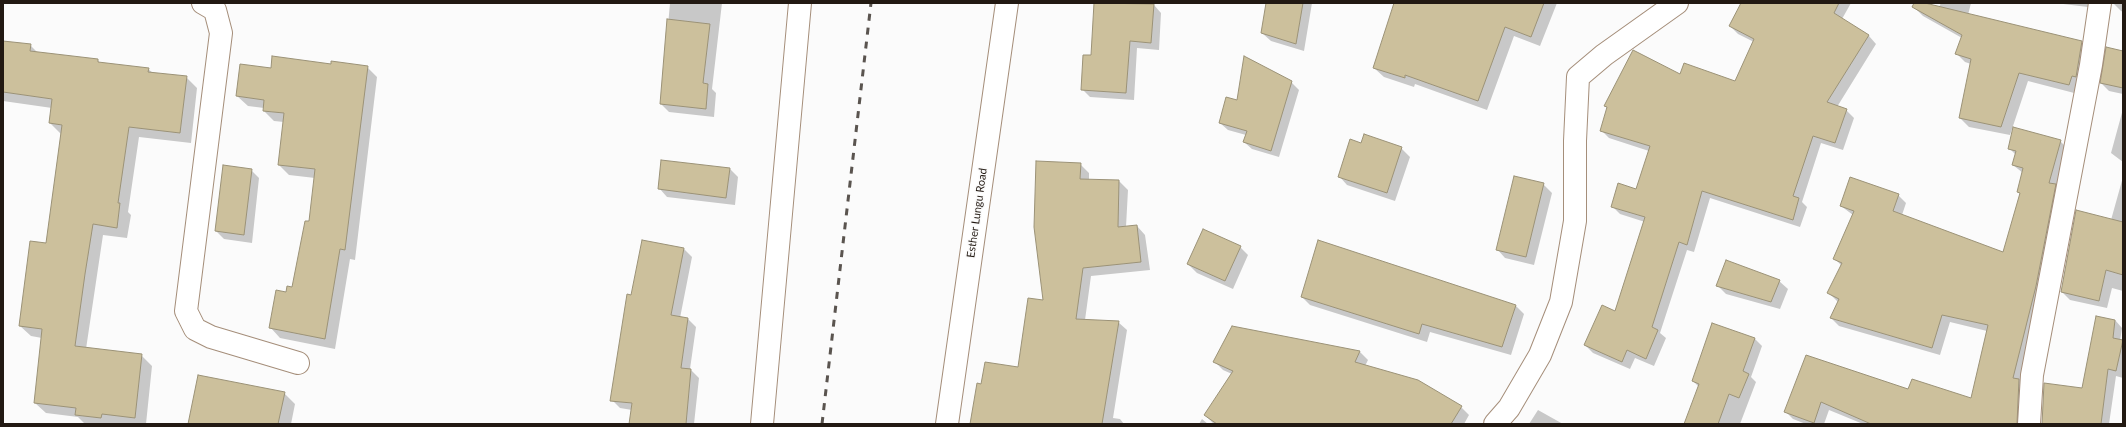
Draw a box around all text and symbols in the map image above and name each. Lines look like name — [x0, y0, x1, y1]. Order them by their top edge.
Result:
street label: Esther Lungu Road — [964, 167, 990, 259]

